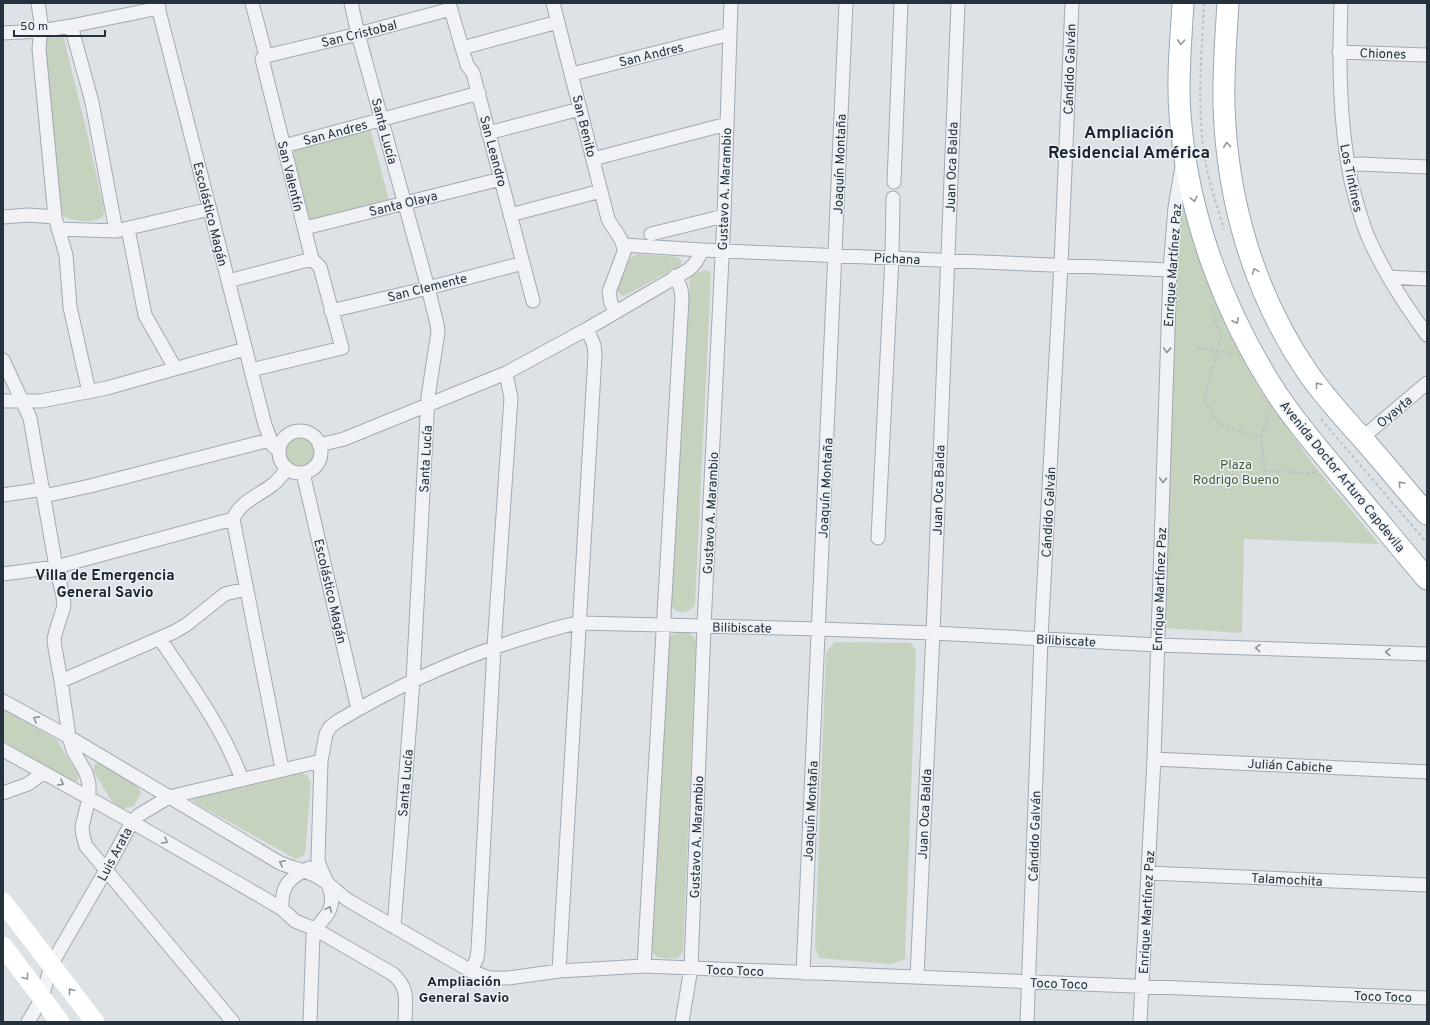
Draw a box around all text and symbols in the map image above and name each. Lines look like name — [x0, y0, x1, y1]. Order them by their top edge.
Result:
scale bar — [14, 12, 105, 38]
street label: San Cristobal — [320, 18, 399, 52]
text: 50 m — [20, 19, 48, 35]
street label: Cándido Galván — [1061, 23, 1081, 115]
one-way arrow — [1177, 39, 1186, 45]
street label: San Andres — [618, 40, 685, 72]
street label: Chiones — [1359, 46, 1407, 64]
street label: San Benito — [568, 94, 599, 159]
street label: Santa Lucía — [367, 97, 400, 166]
street label: San Leandro — [475, 114, 509, 189]
street label: Joaquín Montaña — [831, 114, 851, 215]
street label: San Andres — [302, 118, 369, 150]
street label: Juan Oca Balda — [943, 122, 963, 213]
district label: Ampliación Residencial América — [1048, 123, 1210, 165]
street label: Gustavo A. Marambio — [716, 127, 736, 251]
street label: San Valentín — [273, 139, 306, 213]
one-way arrow — [1222, 142, 1231, 148]
street label: Los Tintines — [1335, 143, 1365, 214]
street label: Escolástico Magán — [188, 161, 230, 268]
street label: Santa Olaya — [368, 189, 439, 221]
one-way arrow — [1189, 195, 1197, 202]
street label: Enrique Martínez Paz — [1162, 203, 1186, 328]
street label: Pichana — [873, 251, 921, 269]
one-way arrow — [1252, 268, 1260, 275]
street label: San Clemente — [386, 271, 469, 307]
one-way arrow — [1231, 317, 1239, 324]
one-way arrow — [1163, 347, 1171, 353]
one-way arrow — [1315, 382, 1322, 389]
street label: Oyayta — [1374, 393, 1416, 432]
street label: Avenida Doctor Arturo Capdevila — [1275, 398, 1408, 556]
street label: Santa Lucía — [417, 425, 437, 493]
street label: Joaquín Montaña — [816, 437, 838, 539]
street label: Juan Oca Balda — [930, 445, 950, 536]
street label: Gustavo A. Marambio — [701, 451, 723, 575]
park label: Plaza Rodrigo Bueno — [1193, 458, 1279, 489]
street label: Cándido Galván — [1040, 466, 1060, 558]
one-way arrow — [1158, 477, 1167, 483]
one-way arrow — [1399, 481, 1406, 489]
street label: Enrique Martínez Paz — [1151, 527, 1171, 651]
street label: Escolástico Magán — [309, 538, 349, 645]
district label: Villa de Emergencia General Savio — [35, 567, 175, 603]
street label: Bilibiscate — [712, 620, 772, 638]
street label: Bilibiscate — [1036, 632, 1096, 652]
one-way arrow — [1255, 644, 1261, 652]
one-way arrow — [1385, 648, 1391, 657]
one-way arrow — [33, 716, 40, 723]
street label: Santa Lucía — [396, 749, 418, 818]
street label: Julián Cabiche — [1247, 757, 1333, 777]
street label: Joaquín Montaña — [801, 760, 823, 862]
street label: Juan Oca Balda — [916, 768, 936, 860]
street label: Gustavo A. Marambio — [688, 775, 708, 899]
one-way arrow — [57, 778, 65, 786]
street label: Cándido Galván — [1026, 790, 1046, 882]
street label: Luis Arata — [95, 825, 137, 884]
one-way arrow — [161, 837, 169, 844]
street label: Enrique Martínez Paz — [1137, 850, 1159, 974]
one-way arrow — [278, 861, 286, 868]
street label: Talamochita — [1251, 871, 1323, 891]
one-way arrow — [325, 906, 333, 913]
street label: Toco Toco — [706, 963, 764, 981]
one-way arrow — [22, 973, 29, 980]
district label: Ampliación General Savio — [419, 974, 509, 1007]
street label: Toco Toco — [1030, 976, 1088, 994]
one-way arrow — [69, 989, 76, 996]
street label: Toco Toco — [1354, 989, 1412, 1007]

